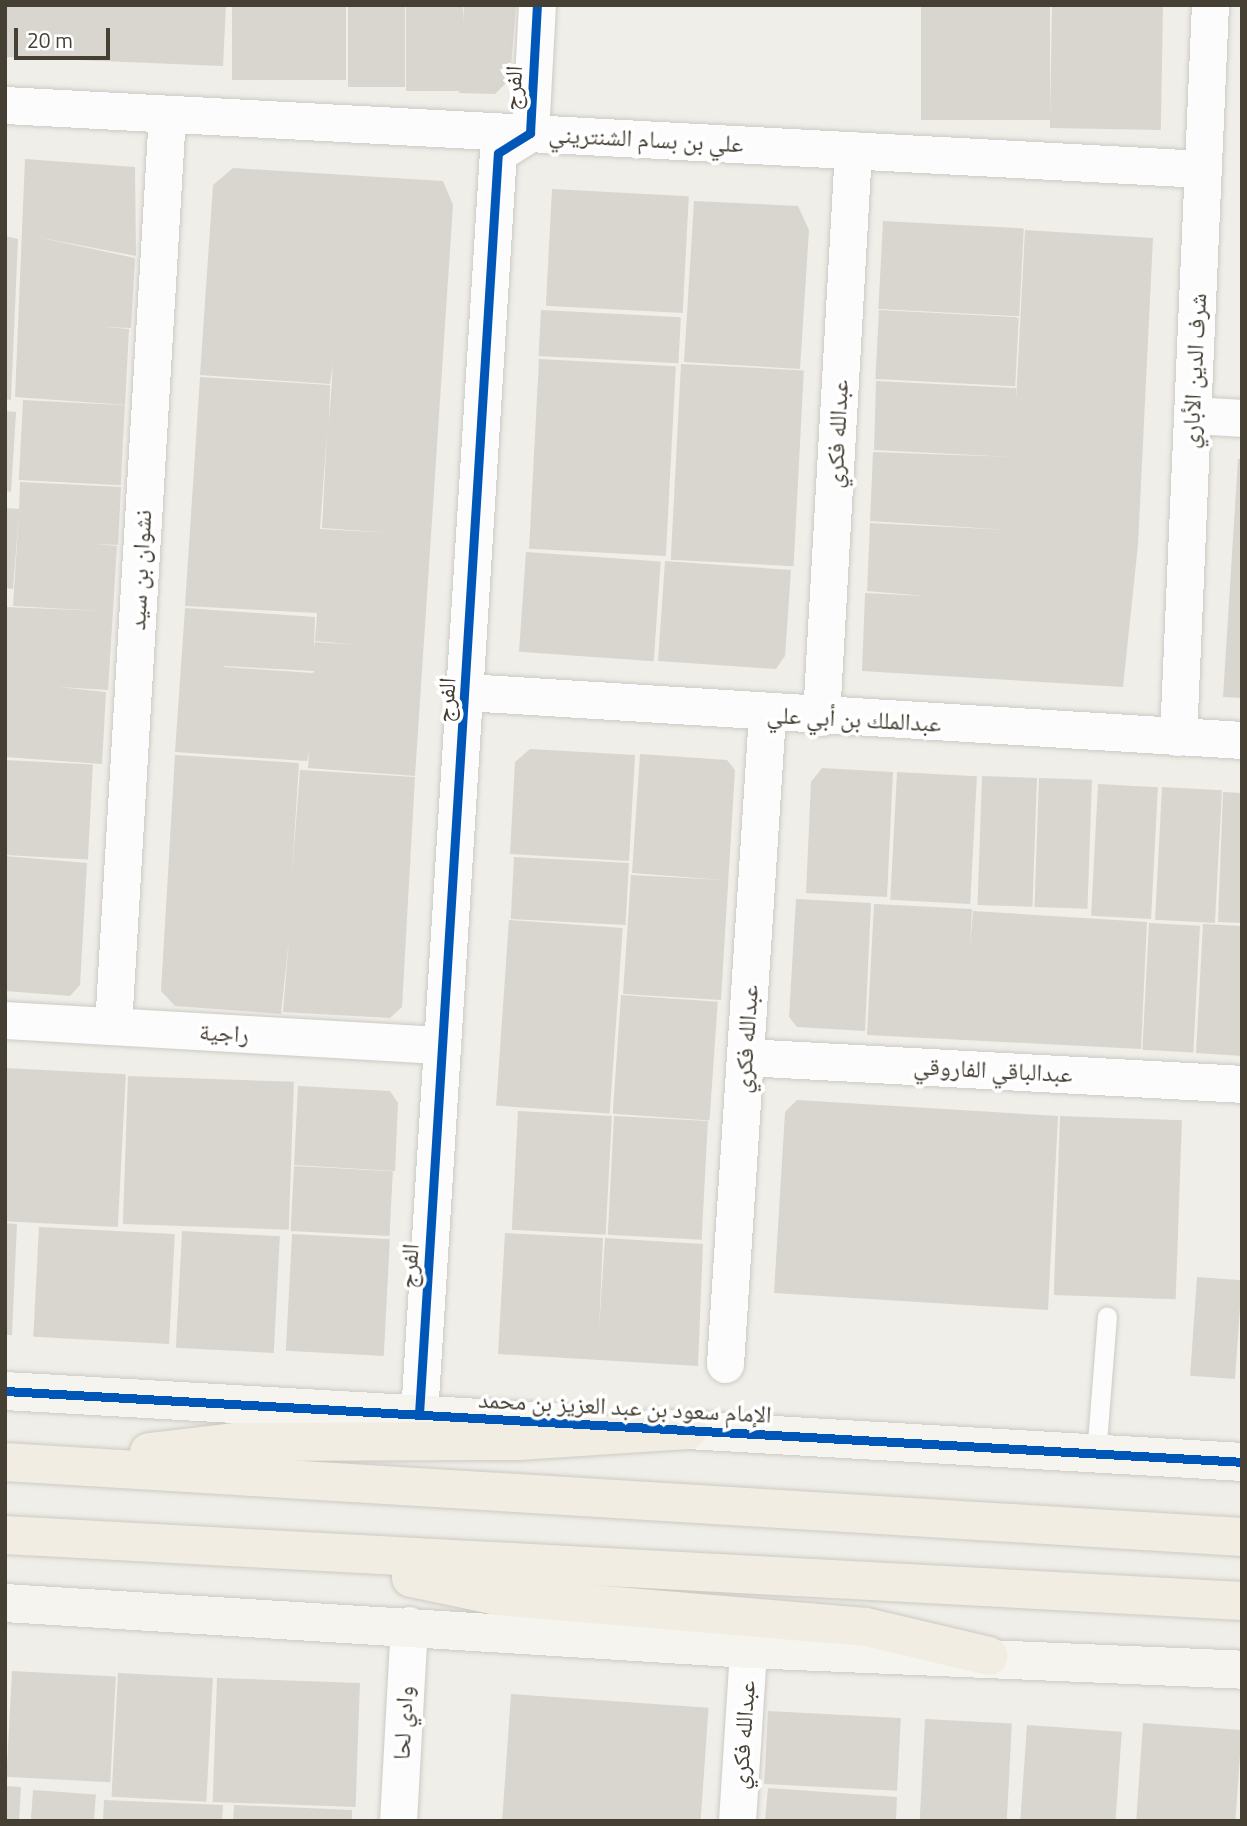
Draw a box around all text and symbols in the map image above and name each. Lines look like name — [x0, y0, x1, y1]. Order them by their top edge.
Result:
scale bar — [18, 14, 114, 58]
text: 20 m — [27, 24, 73, 56]
street label: الفرج — [497, 65, 529, 111]
street label: علي بن بسام الشنتريني — [548, 120, 744, 158]
street label: شرف الدين الأباري — [1176, 292, 1212, 450]
street label: عبدالله فكري — [820, 379, 854, 489]
street label: نشوان بن سيد — [122, 509, 158, 631]
street label: الفرج — [430, 677, 462, 723]
street label: عبدالملك بن أبي علي — [766, 700, 942, 738]
street label: عبدالله فكري — [728, 984, 764, 1094]
street label: راجية — [198, 1017, 250, 1049]
street label: عبدالباقي الفاروقي — [913, 1051, 1073, 1089]
street label: الفرج — [393, 1243, 425, 1289]
street label: الإمام سعود بن عبد العزيز بن محمد — [478, 1385, 772, 1429]
street label: عبدالله فكري — [725, 1680, 761, 1790]
street label: وادي لحا — [387, 1685, 419, 1761]

